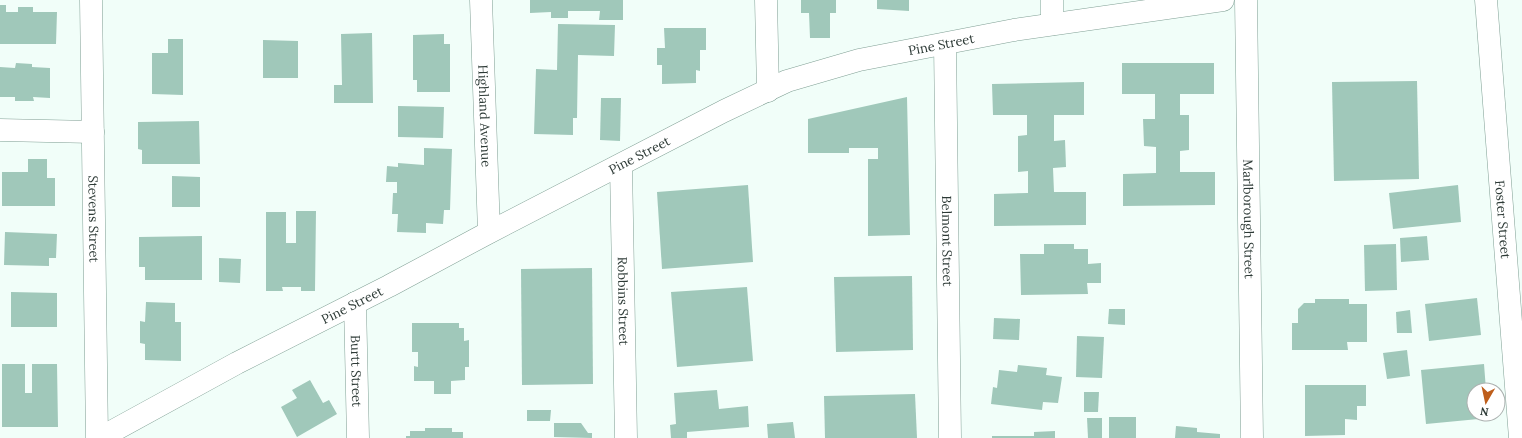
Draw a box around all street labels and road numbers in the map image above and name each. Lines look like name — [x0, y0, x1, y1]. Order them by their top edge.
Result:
street label: Pine Street — [907, 30, 976, 59]
street label: Highland Avenue — [474, 64, 495, 167]
street label: Pine Street — [606, 132, 673, 178]
street label: Marlborough Street — [1239, 159, 1258, 279]
street label: Stevens Street — [84, 175, 103, 263]
street label: Foster Street — [1491, 180, 1514, 259]
street label: Belmont Street — [938, 195, 956, 287]
street label: Robbins Street — [614, 256, 632, 346]
street label: Pine Street — [318, 283, 386, 328]
street label: Burtt Street — [347, 335, 365, 407]

